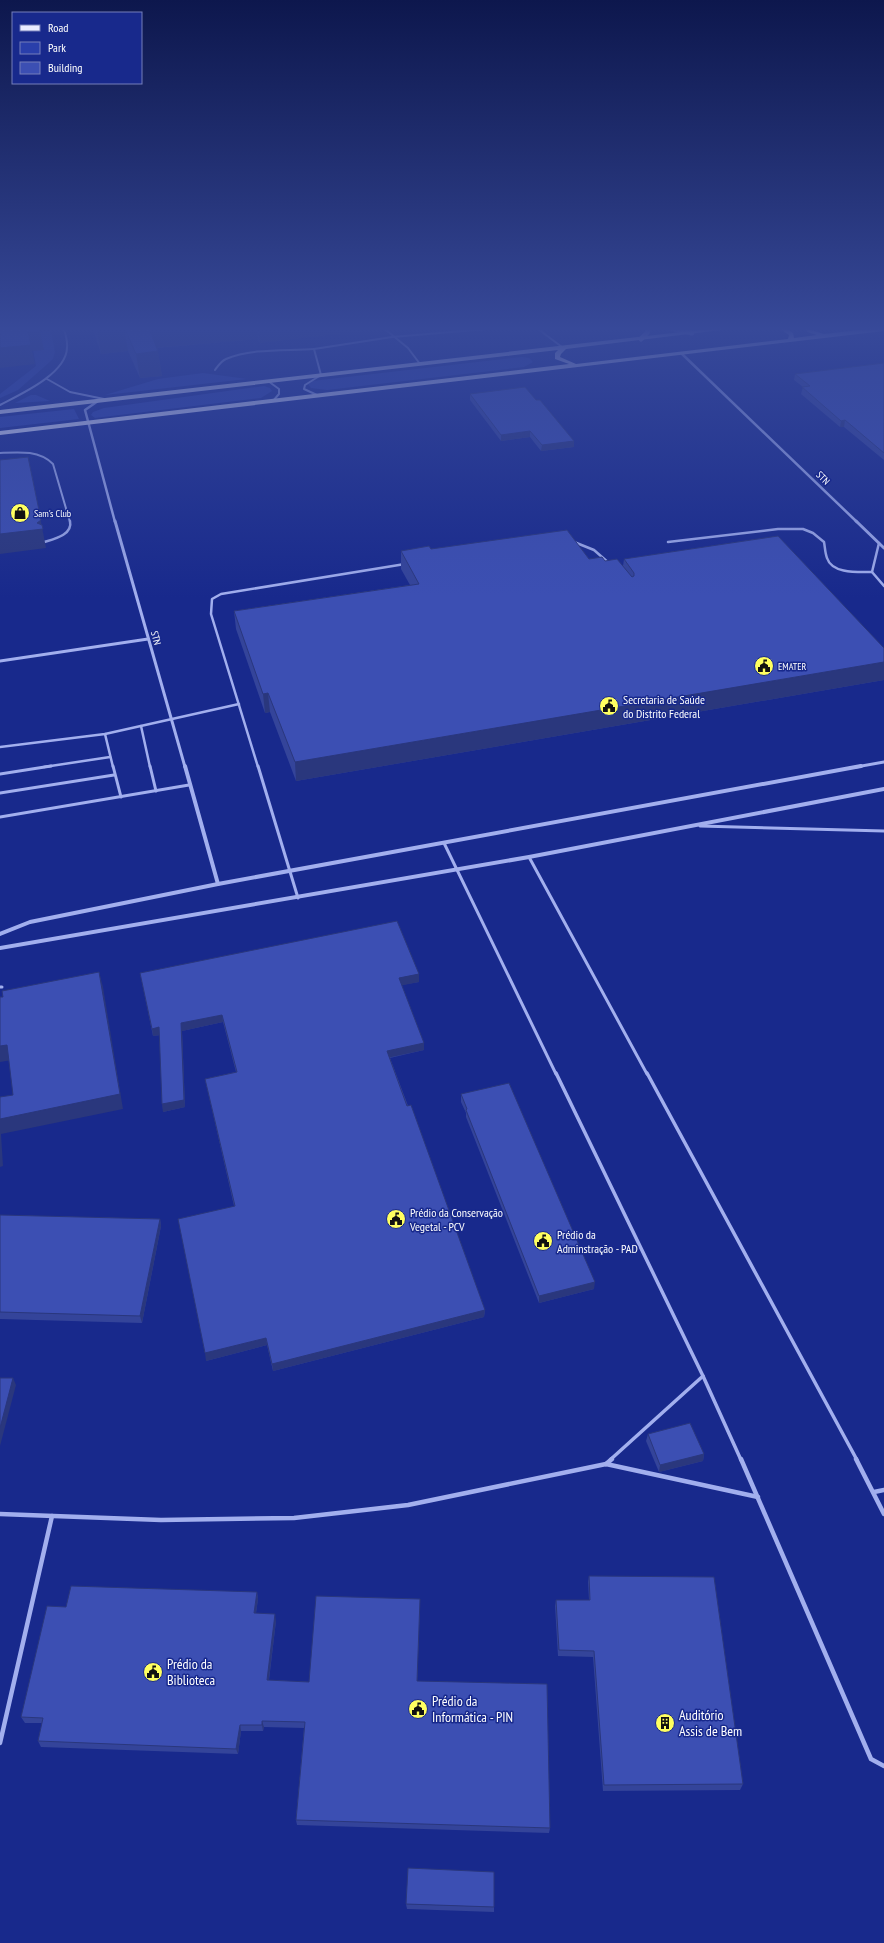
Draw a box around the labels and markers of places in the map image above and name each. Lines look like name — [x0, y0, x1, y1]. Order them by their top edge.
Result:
shop icon: Sam's Club — [9, 502, 31, 524]
place label: Sam's Club — [34, 507, 71, 520]
public building icon: EMATER — [753, 655, 775, 677]
place label: EMATER — [778, 660, 807, 673]
place label: Secretaria de Saúde do Distrito Federal — [623, 692, 705, 721]
public building icon: Secretaria de Saúde do Distrito Federal — [598, 695, 620, 717]
place label: Prédio da Conservação Vegetal - PCV — [409, 1205, 503, 1234]
public building icon: Prédio da Conservação Vegetal - PCV — [385, 1208, 407, 1230]
place label: Prédio da Adminstração - PAD — [557, 1227, 638, 1256]
public building icon: Prédio da Adminstração - PAD — [532, 1230, 554, 1252]
place label: Prédio da Biblioteca — [167, 1655, 215, 1689]
public building icon: Prédio da Biblioteca — [142, 1661, 164, 1683]
place label: Prédio da Informática - PIN — [432, 1692, 513, 1726]
public building icon: Prédio da Informática - PIN — [407, 1698, 429, 1720]
place label: Auditório Assis de Bem — [679, 1706, 742, 1740]
building icon: Auditório Assis de Bem — [654, 1712, 676, 1734]

